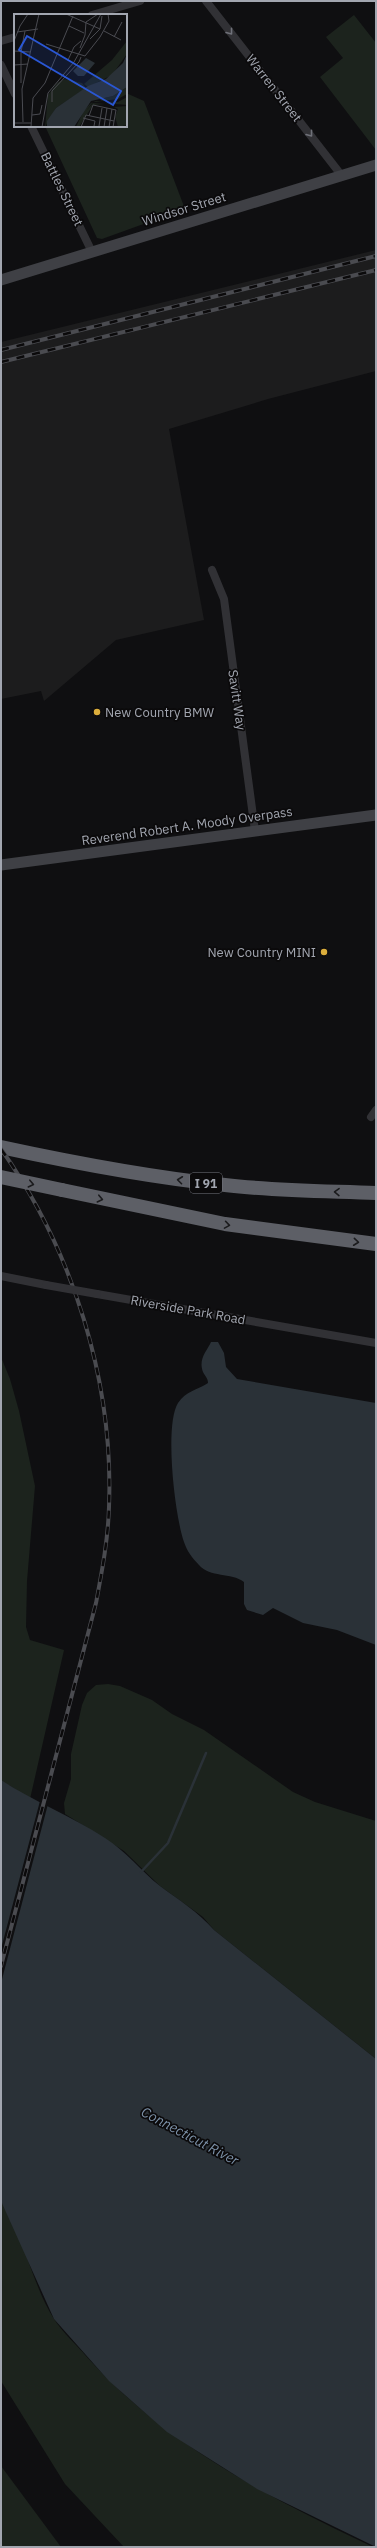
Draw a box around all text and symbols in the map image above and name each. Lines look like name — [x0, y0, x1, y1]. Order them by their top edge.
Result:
inset map — [14, 14, 127, 127]
one-way arrow — [225, 27, 232, 34]
street label: Warren Street — [242, 51, 306, 125]
one-way arrow — [305, 130, 312, 137]
street label: Battles Street — [37, 149, 87, 229]
street label: Windsor Street — [140, 188, 228, 230]
street label: Savitt Way — [224, 669, 250, 732]
place label: New Country BMW — [105, 704, 215, 721]
marker: New Country BMW — [92, 707, 102, 717]
street label: Reverend Robert A. Moody Overpass — [80, 803, 294, 849]
place label: New Country MINI — [207, 944, 316, 961]
marker: New Country MINI — [319, 947, 329, 957]
road number: I 91 — [190, 1173, 222, 1193]
one-way arrow — [176, 1176, 183, 1185]
one-way arrow — [28, 1179, 34, 1187]
one-way arrow — [334, 1188, 340, 1196]
one-way arrow — [96, 1194, 103, 1202]
one-way arrow — [224, 1220, 230, 1229]
one-way arrow — [353, 1237, 359, 1246]
street label: Riverside Park Road — [129, 1292, 247, 1328]
water label: Connecticut River — [138, 2103, 243, 2170]

